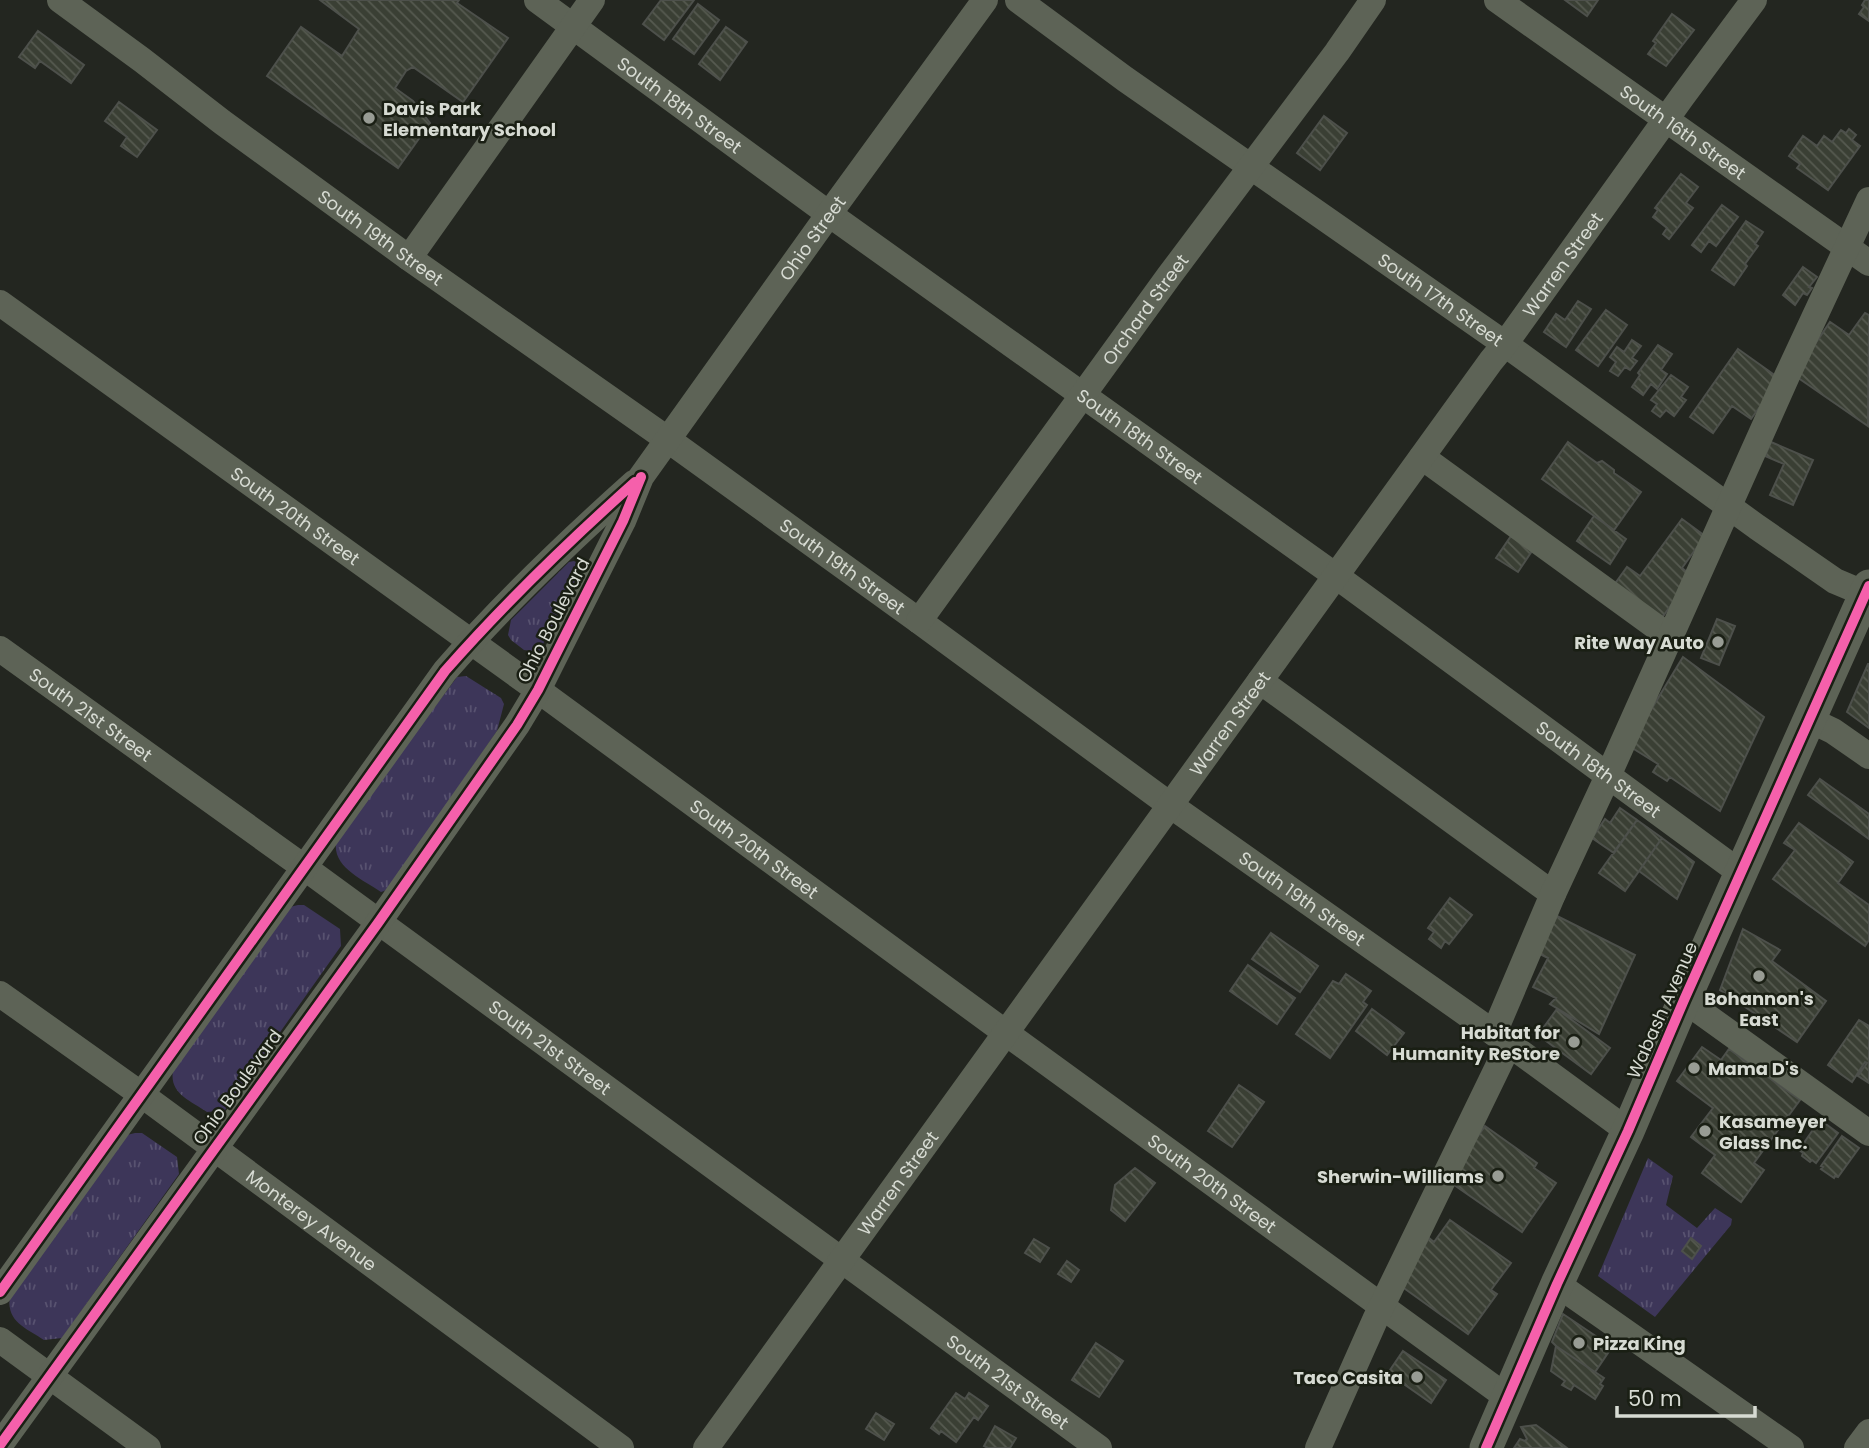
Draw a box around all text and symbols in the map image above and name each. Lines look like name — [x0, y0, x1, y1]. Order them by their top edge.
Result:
street label: South 18th Street — [612, 50, 747, 159]
street label: South 16th Street — [1615, 78, 1751, 185]
place label: Davis Park Elementary School — [383, 96, 556, 142]
marker: Davis Park Elementary School — [361, 110, 377, 126]
street label: South 19th Street — [313, 183, 449, 291]
street label: Ohio Street — [773, 190, 851, 285]
street label: Warren Street — [1516, 207, 1608, 322]
street label: South 17th Street — [1373, 247, 1509, 352]
street label: Orchard Street — [1096, 249, 1194, 370]
street label: South 18th Street — [1072, 382, 1208, 490]
street label: South 20th Street — [226, 460, 365, 571]
street label: South 19th Street — [775, 512, 911, 620]
street label: Ohio Boulevard — [511, 553, 595, 687]
place label: Rite Way Auto — [1574, 630, 1704, 655]
marker: Rite Way Auto — [1710, 634, 1726, 650]
street label: South 21st Street — [24, 662, 158, 767]
street label: Warren Street — [1183, 666, 1276, 781]
street label: South 18th Street — [1531, 715, 1666, 823]
street label: South 20th Street — [685, 793, 824, 904]
street label: South 19th Street — [1234, 845, 1371, 951]
street label: Wabash Avenue — [1621, 938, 1703, 1082]
marker: Bohannon's East — [1751, 968, 1767, 984]
place label: Bohannon's East — [1704, 986, 1814, 1032]
street label: South 21st Street — [484, 994, 617, 1100]
place label: Habitat for Humanity ReStore — [1392, 1020, 1560, 1066]
street label: Ohio Boulevard — [187, 1024, 287, 1150]
marker: Habitat for Humanity ReStore — [1566, 1034, 1582, 1050]
place label: Mama D's — [1708, 1056, 1799, 1081]
marker: Mama D's — [1686, 1060, 1702, 1076]
place label: Kasameyer Glass Inc. — [1719, 1109, 1827, 1155]
marker: Kasameyer Glass Inc. — [1697, 1123, 1713, 1139]
street label: Warren Street — [851, 1126, 944, 1240]
street label: South 20th Street — [1143, 1128, 1282, 1238]
street label: Monterey Avenue — [241, 1163, 382, 1277]
place label: Sherwin-Williams — [1317, 1164, 1484, 1189]
marker: Sherwin-Williams — [1490, 1168, 1506, 1184]
street label: South 21st Street — [942, 1328, 1074, 1435]
place label: Pizza King — [1593, 1331, 1686, 1356]
marker: Pizza King — [1571, 1335, 1587, 1351]
place label: Taco Casita — [1293, 1365, 1403, 1390]
marker: Taco Casita — [1409, 1369, 1425, 1385]
scale bar — [1617, 1374, 1755, 1418]
text: 50 m — [1628, 1384, 1682, 1413]

